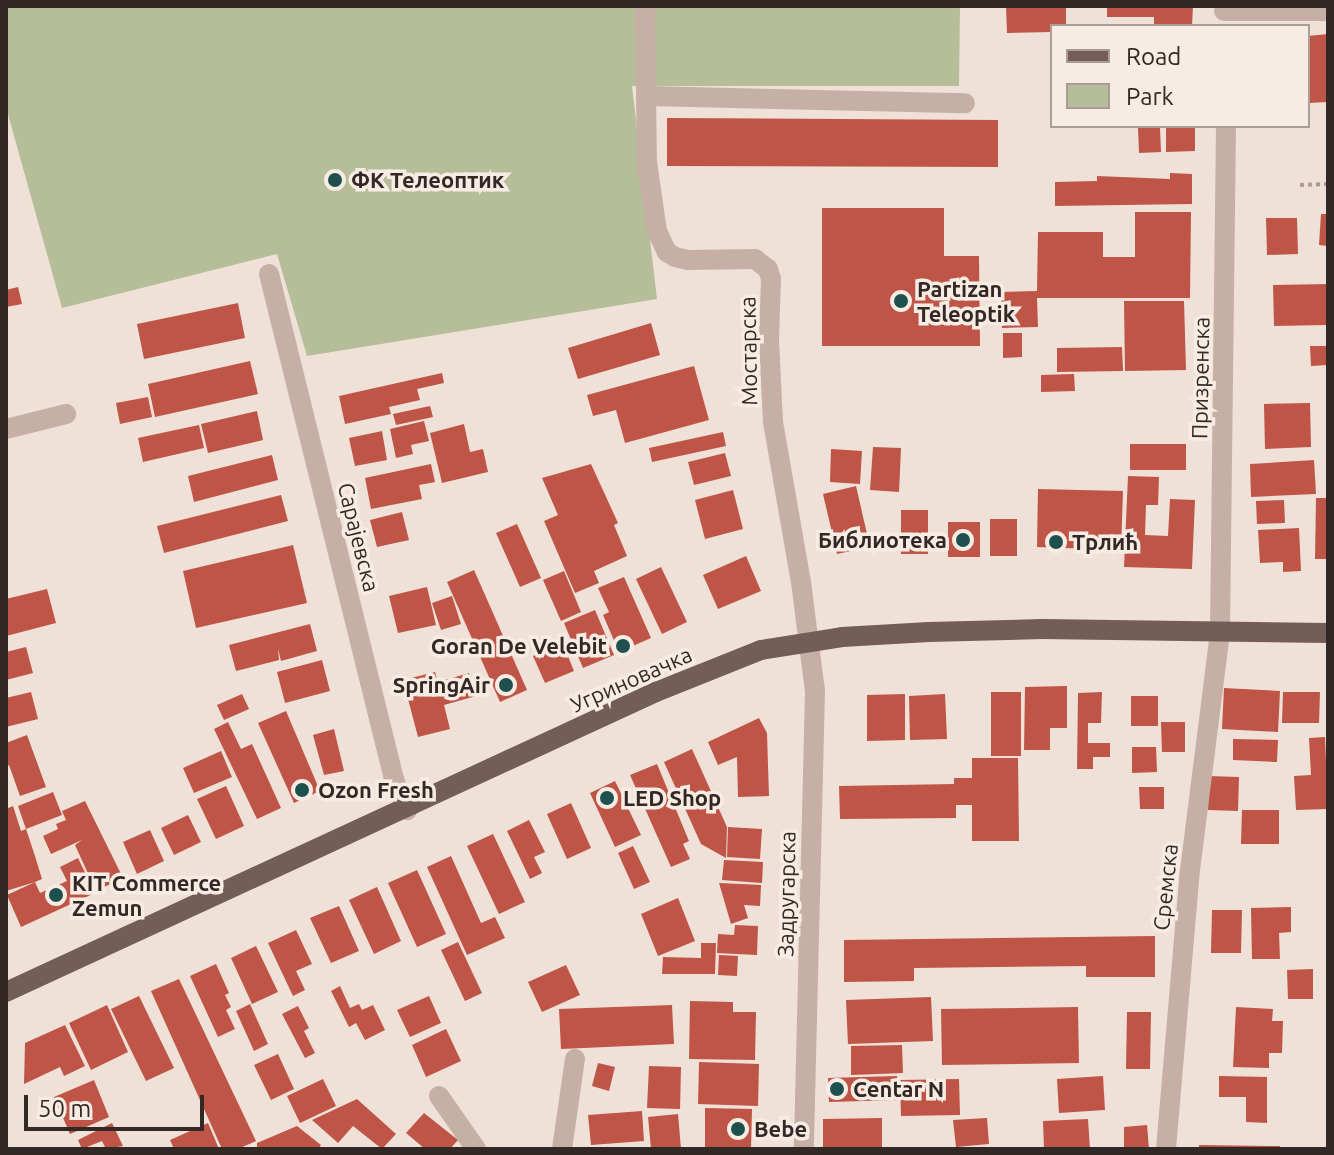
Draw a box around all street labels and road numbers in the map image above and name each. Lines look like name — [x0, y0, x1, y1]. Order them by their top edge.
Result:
street label: Мостарска — [734, 296, 762, 406]
street label: Призренска — [1186, 317, 1214, 439]
street label: Сарајевска — [333, 480, 385, 594]
street label: Угриновачка — [566, 640, 696, 718]
street label: Задругарска — [772, 831, 800, 957]
street label: Сремска — [1147, 842, 1183, 932]

